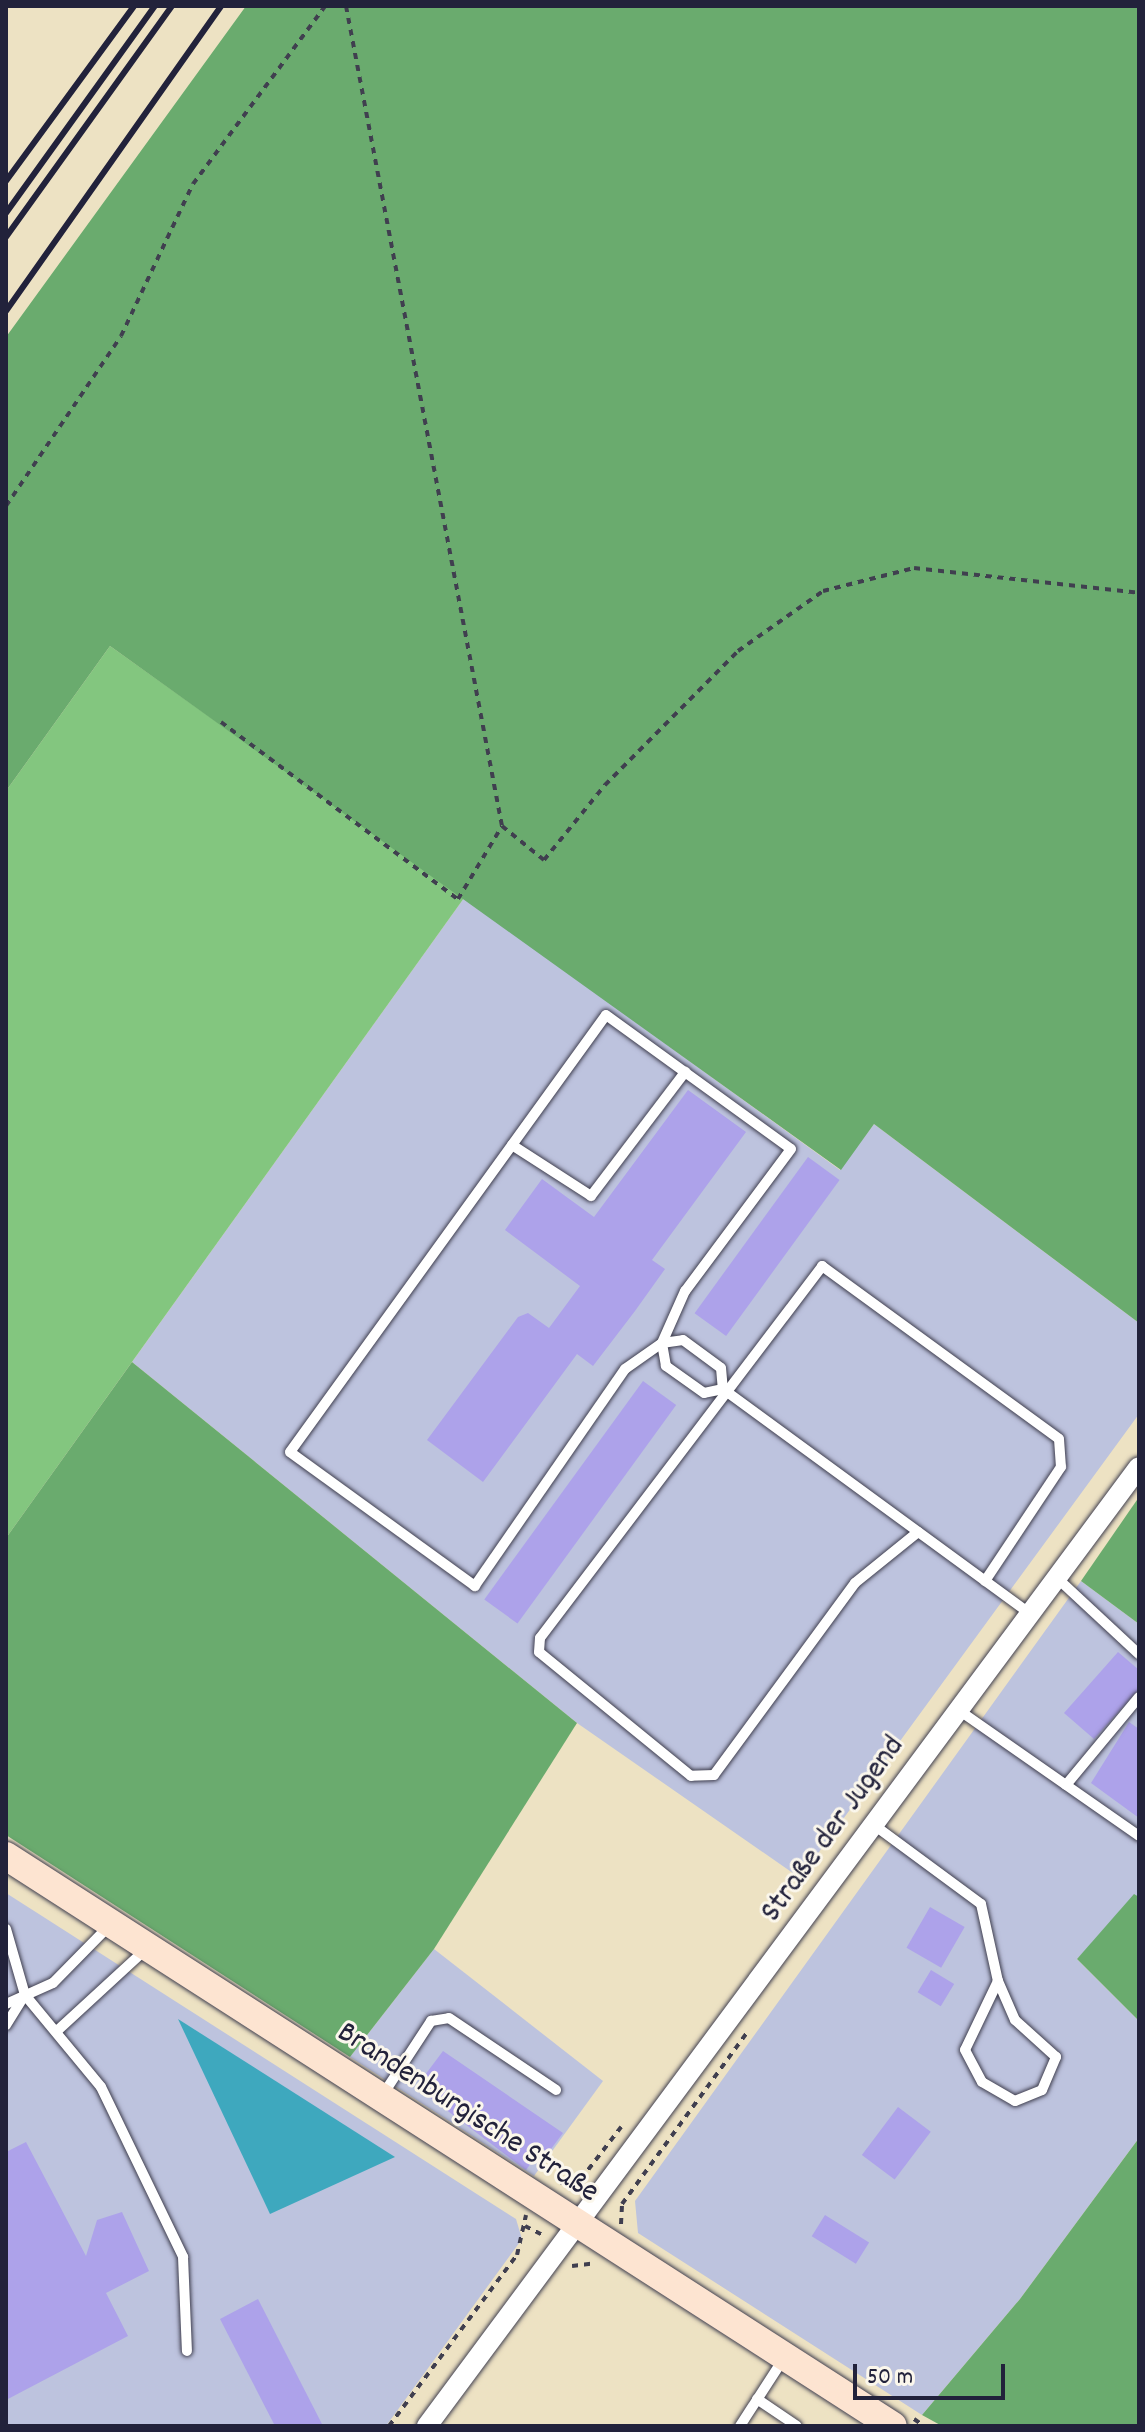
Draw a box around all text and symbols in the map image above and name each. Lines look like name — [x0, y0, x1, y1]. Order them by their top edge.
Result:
street label: Straße der Jugend — [754, 1729, 914, 1931]
street label: Brandenburgische Straße — [329, 2015, 605, 2213]
scale bar — [857, 2348, 1009, 2398]
text: 50 m — [867, 2361, 913, 2395]

